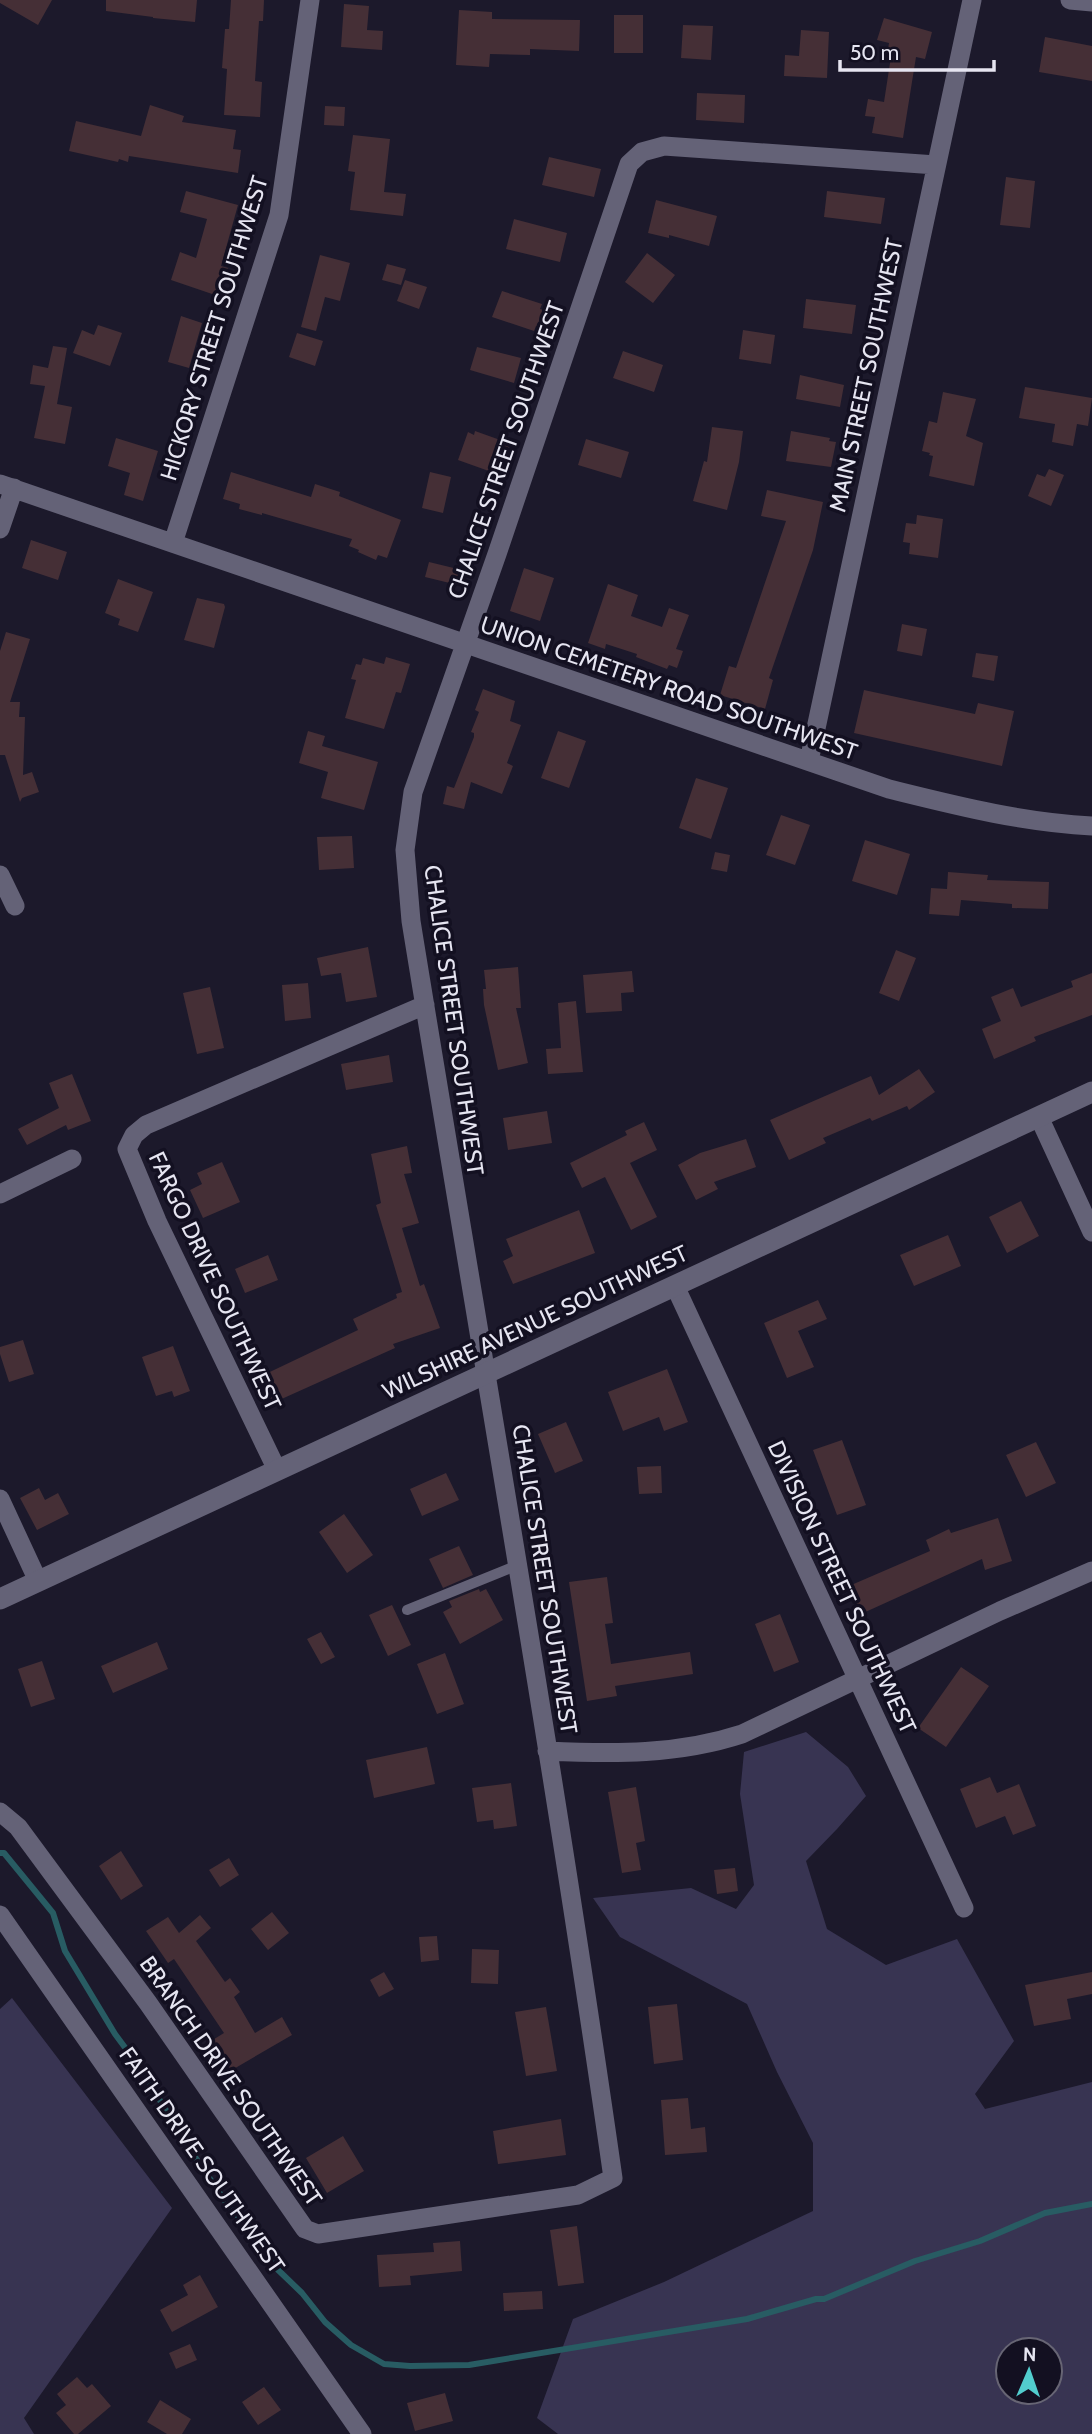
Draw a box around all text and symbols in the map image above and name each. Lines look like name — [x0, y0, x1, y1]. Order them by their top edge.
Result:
scale bar — [840, 28, 994, 72]
text: 50 m — [850, 40, 899, 65]
street label: HICKORY STREET SOUTHWEST — [154, 172, 274, 484]
street label: MAIN STREET SOUTHWEST — [823, 236, 909, 514]
street label: CHALICE STREET SOUTHWEST — [442, 297, 570, 603]
street label: UNION CEMETERY ROAD SOUTHWEST — [477, 610, 861, 766]
street label: CHALICE STREET SOUTHWEST — [418, 863, 490, 1177]
street label: FARGO DRIVE SOUTHWEST — [143, 1147, 287, 1415]
street label: WILSHIRE AVENUE SOUTHWEST — [378, 1239, 692, 1405]
street label: CHALICE STREET SOUTHWEST — [507, 1422, 583, 1736]
street label: DIVISION STREET SOUTHWEST — [762, 1436, 922, 1738]
street label: BRANCH DRIVE SOUTHWEST — [134, 1951, 328, 2211]
street label: FAITH DRIVE SOUTHWEST — [113, 2042, 291, 2278]
north arrow — [994, 2336, 1064, 2406]
text: N — [1022, 2343, 1037, 2366]

